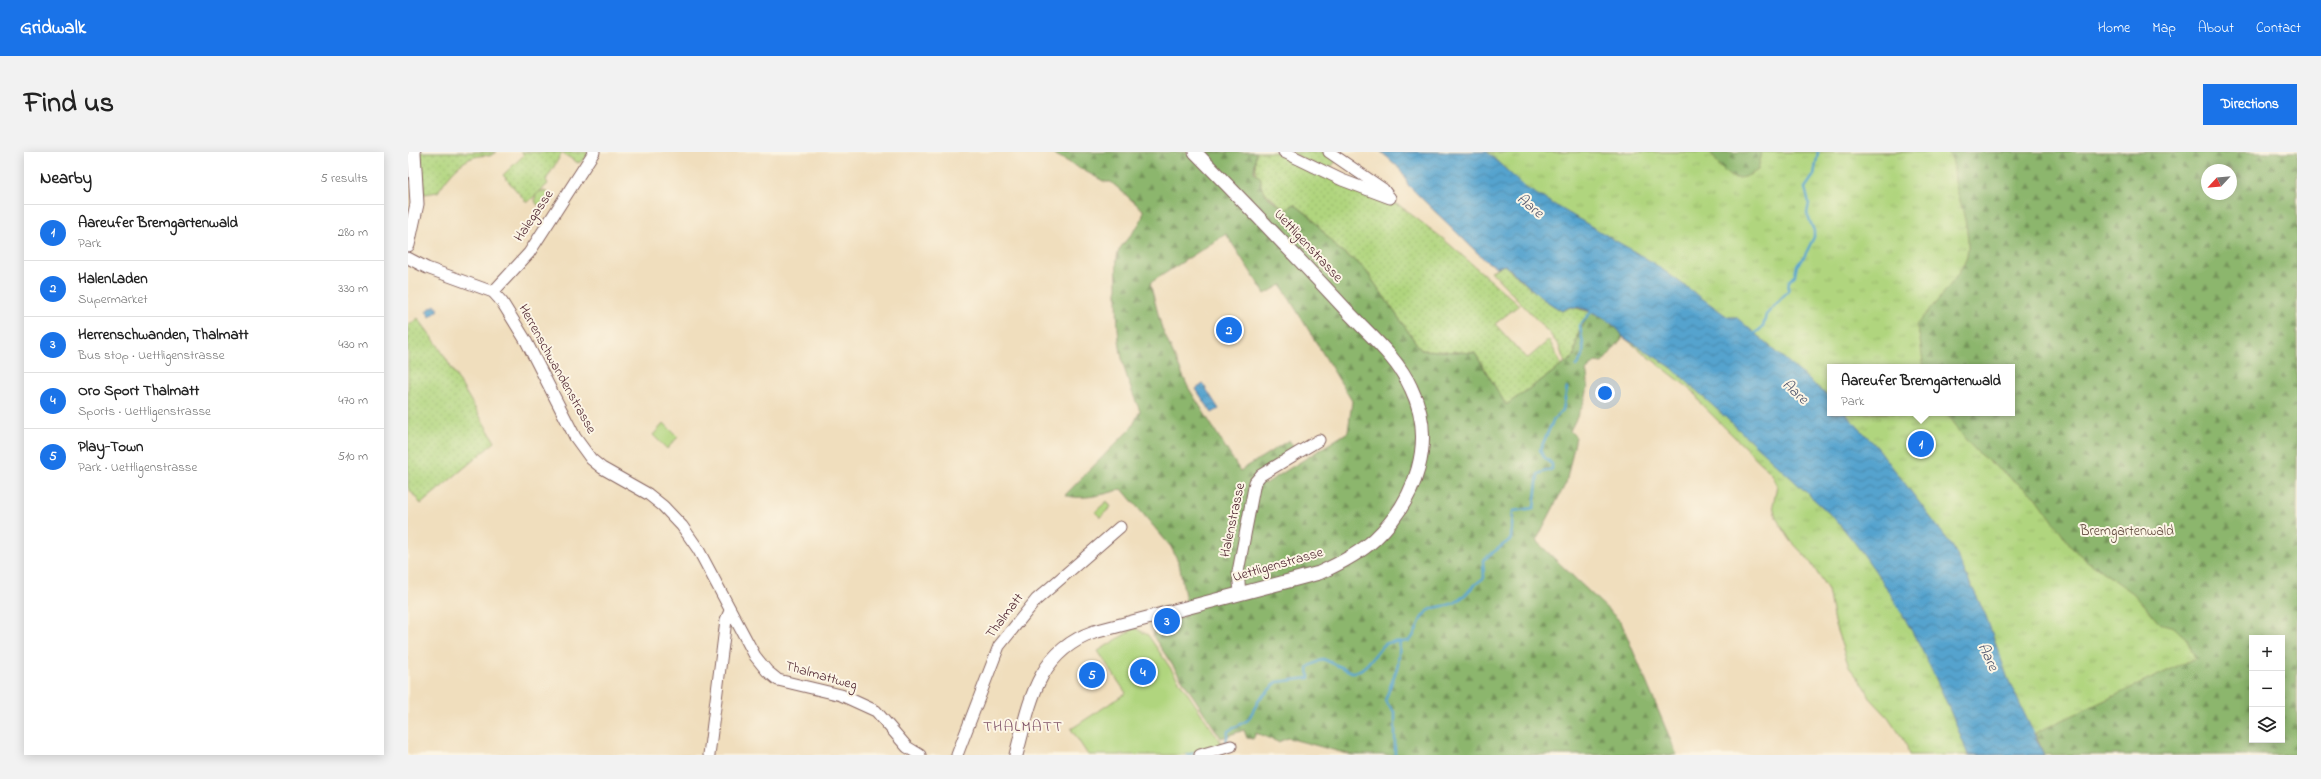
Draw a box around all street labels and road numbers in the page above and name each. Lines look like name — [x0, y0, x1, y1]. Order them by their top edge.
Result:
street label: Halegasse — [509, 185, 560, 247]
street label: Uettligenstrasse — [1268, 205, 1348, 288]
street label: Herrenschwandenstrasse — [513, 300, 602, 438]
street label: Halenstrasse — [1215, 480, 1251, 559]
street label: Uettligenstrasse — [1230, 542, 1327, 589]
street label: Thalmatt — [981, 589, 1029, 643]
street label: Thalmattweg — [782, 656, 860, 697]

